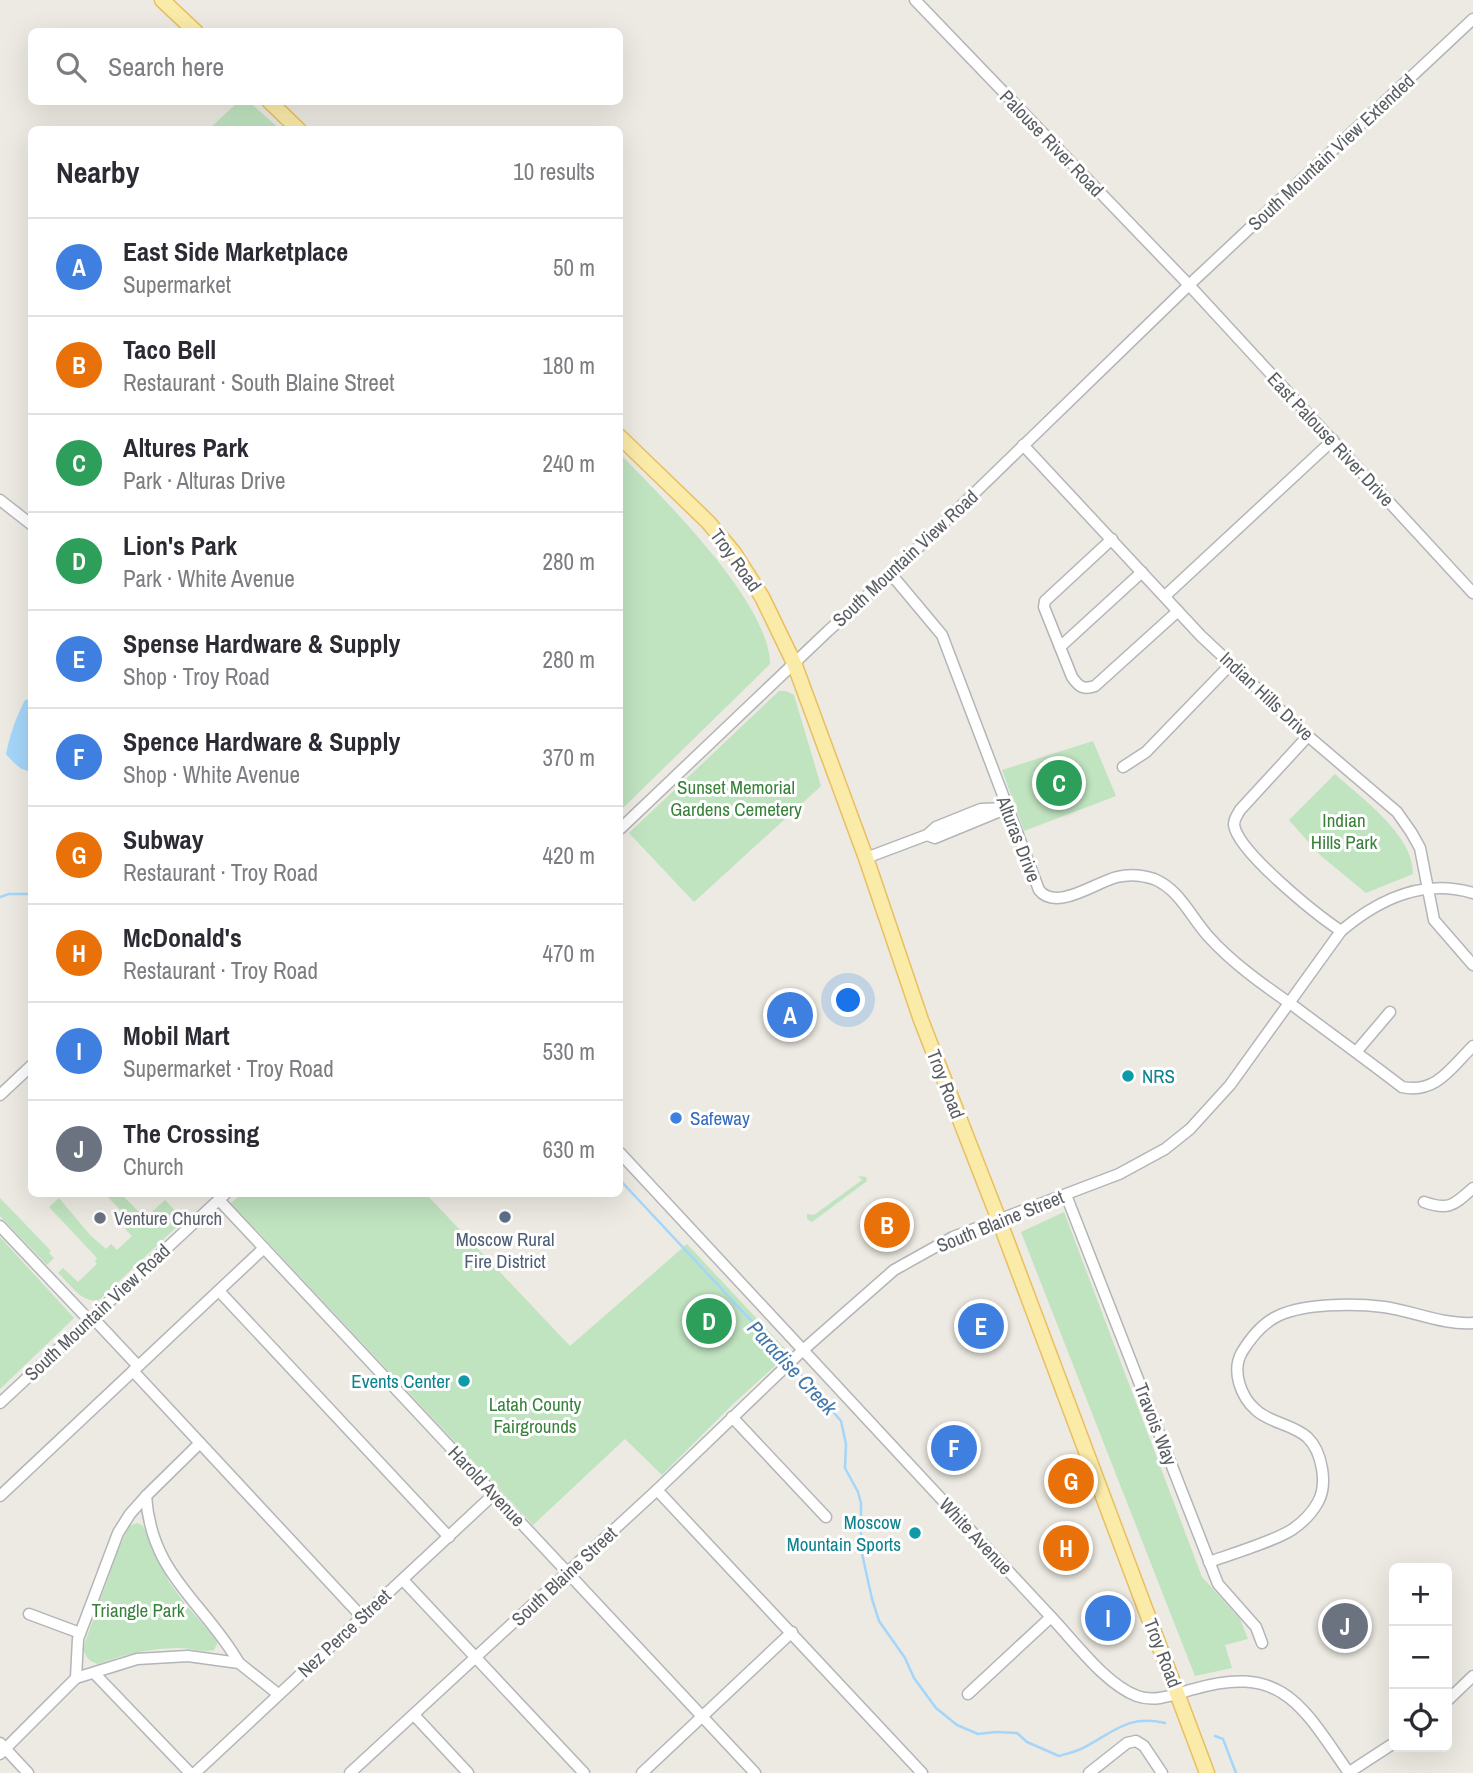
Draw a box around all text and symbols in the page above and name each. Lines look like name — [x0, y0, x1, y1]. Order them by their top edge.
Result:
search box — [28, 28, 623, 105]
icon: search — [52, 48, 90, 86]
text: Search here — [108, 49, 224, 84]
street label: South Mountain View Extended — [1242, 68, 1420, 236]
street label: Palouse River Road — [994, 84, 1110, 202]
text: Nearby — [56, 152, 139, 192]
text: 10 results — [513, 156, 595, 187]
text: East Side Marketplace — [123, 234, 348, 269]
text: A — [72, 252, 86, 283]
text: 50 m — [553, 252, 595, 283]
text: Supermarket — [123, 269, 231, 300]
text: Taco Bell — [123, 332, 216, 367]
text: B — [72, 350, 86, 381]
text: 180 m — [543, 350, 595, 381]
street label: East Palouse River Drive — [1262, 366, 1400, 512]
text: Restaurant · South Blaine Street — [123, 367, 395, 398]
text: Altures Park — [123, 430, 249, 465]
text: C — [72, 448, 86, 479]
text: 240 m — [543, 448, 595, 479]
text: Park · Alturas Drive — [123, 465, 285, 496]
street label: South Mountain View Road — [827, 484, 983, 632]
street label: Troy Road — [704, 523, 768, 597]
text: Lion's Park — [123, 528, 237, 563]
text: D — [72, 546, 86, 577]
text: 280 m — [543, 546, 595, 577]
text: Park · White Avenue — [123, 563, 295, 594]
text: Spense Hardware & Supply — [123, 626, 400, 661]
text: E — [73, 644, 85, 675]
text: 280 m — [543, 644, 595, 675]
street label: Indian Hills Drive — [1214, 646, 1320, 746]
text: Shop · Troy Road — [123, 661, 270, 692]
text: Spence Hardware & Supply — [123, 724, 400, 759]
text: F — [73, 742, 85, 773]
text: 370 m — [543, 742, 595, 773]
pin: C — [1036, 757, 1082, 809]
text: Shop · White Avenue — [123, 759, 300, 790]
park label: Sunset Memorial Gardens Cemetery — [670, 774, 802, 822]
street label: Alturas Drive — [990, 791, 1047, 886]
park label: Indian Hills Park — [1311, 807, 1378, 855]
text: Subway — [123, 822, 204, 857]
text: G — [72, 840, 86, 871]
text: 420 m — [543, 840, 595, 871]
text: Restaurant · Troy Road — [123, 857, 318, 888]
text: McDonald's — [123, 920, 242, 955]
text: H — [72, 938, 86, 969]
text: 470 m — [543, 938, 595, 969]
text: Restaurant · Troy Road — [123, 955, 318, 986]
your location — [831, 983, 865, 1017]
pin: A — [767, 989, 813, 1041]
text: Mobil Mart — [123, 1018, 230, 1053]
text: I — [76, 1036, 82, 1067]
text: 530 m — [543, 1036, 595, 1067]
street label: Troy Road — [921, 1046, 971, 1122]
text: Supermarket · Troy Road — [123, 1053, 334, 1084]
place label: NRS — [1142, 1063, 1175, 1089]
marker: NRS — [1120, 1068, 1136, 1084]
place label: Safeway — [690, 1105, 750, 1131]
marker: Safeway — [668, 1110, 684, 1126]
text: The Crossing — [123, 1116, 259, 1151]
text: J — [74, 1134, 84, 1165]
text: 630 m — [543, 1134, 595, 1165]
text: Church — [123, 1151, 184, 1182]
street label: South Blaine Street — [932, 1183, 1068, 1258]
pin: B — [864, 1199, 910, 1251]
place label: Venture Church — [114, 1205, 222, 1231]
marker: Moscow Rural Fire District — [497, 1209, 513, 1225]
marker: Venture Church — [92, 1210, 108, 1226]
place label: Moscow Rural Fire District — [456, 1226, 554, 1274]
street label: South Mountain View Road — [19, 1238, 175, 1386]
pin: D — [686, 1295, 732, 1347]
pin: E — [958, 1300, 1004, 1352]
water label: Paradise Creek — [741, 1314, 845, 1422]
place label: Events Center — [351, 1368, 451, 1394]
marker: Events Center — [456, 1373, 472, 1389]
street label: Travois Way — [1128, 1379, 1184, 1469]
park label: Latah County Fairgrounds — [489, 1391, 582, 1439]
pin: F — [931, 1422, 977, 1474]
street label: Harold Avenue — [443, 1440, 531, 1532]
pin: G — [1048, 1455, 1094, 1507]
street label: White Avenue — [934, 1492, 1018, 1580]
place label: Moscow Mountain Sports — [787, 1509, 902, 1557]
street label: South Blaine Street — [506, 1520, 623, 1632]
pin: H — [1043, 1522, 1089, 1574]
marker: Moscow Mountain Sports — [907, 1525, 923, 1541]
map controls — [1389, 1563, 1452, 1752]
button: + — [1389, 1563, 1452, 1626]
street label: Nez Perce Street — [292, 1583, 397, 1683]
pin: I — [1085, 1592, 1131, 1644]
park label: Triangle Park — [92, 1597, 185, 1623]
pin: J — [1322, 1600, 1368, 1652]
street label: Troy Road — [1138, 1615, 1188, 1691]
button: − — [1389, 1626, 1452, 1689]
button: locate — [1389, 1689, 1452, 1752]

